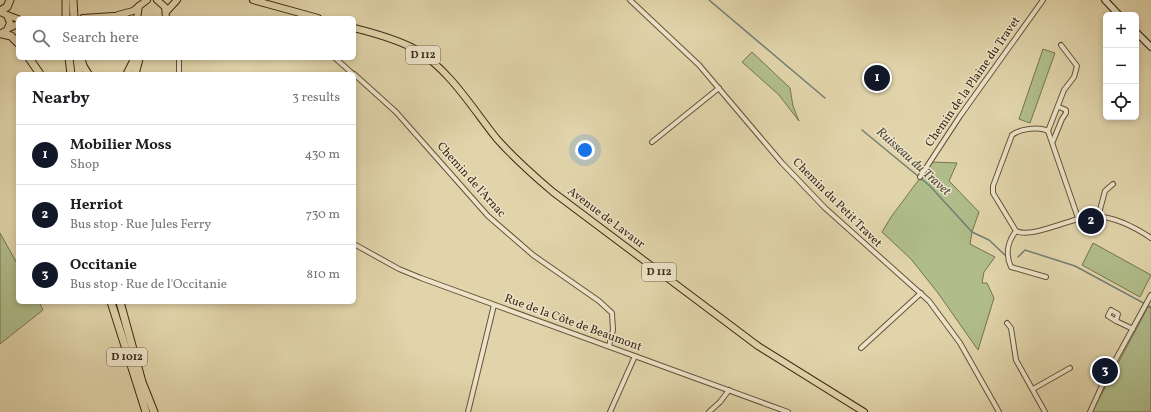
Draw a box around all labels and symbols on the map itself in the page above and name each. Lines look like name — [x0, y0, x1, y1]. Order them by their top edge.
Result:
street label: Chemin de la Plaine du Travet — [922, 14, 1024, 150]
road number: D 112 — [406, 46, 440, 64]
pin: 1 — [864, 63, 890, 93]
water label: Ruisseau du Travet — [872, 124, 955, 201]
street label: Chemin de l'Arnac — [433, 139, 509, 221]
your location — [575, 140, 595, 160]
street label: Chemin du Petit Travet — [789, 155, 885, 251]
street label: Avenue de Lavaur — [564, 184, 648, 252]
pin: 2 — [1078, 206, 1104, 236]
road number: D 112 — [642, 263, 676, 281]
street label: Rue de la Côte de Beaumont — [502, 291, 644, 355]
road number: D 1012 — [107, 348, 147, 366]
pin: 3 — [1092, 356, 1118, 386]

